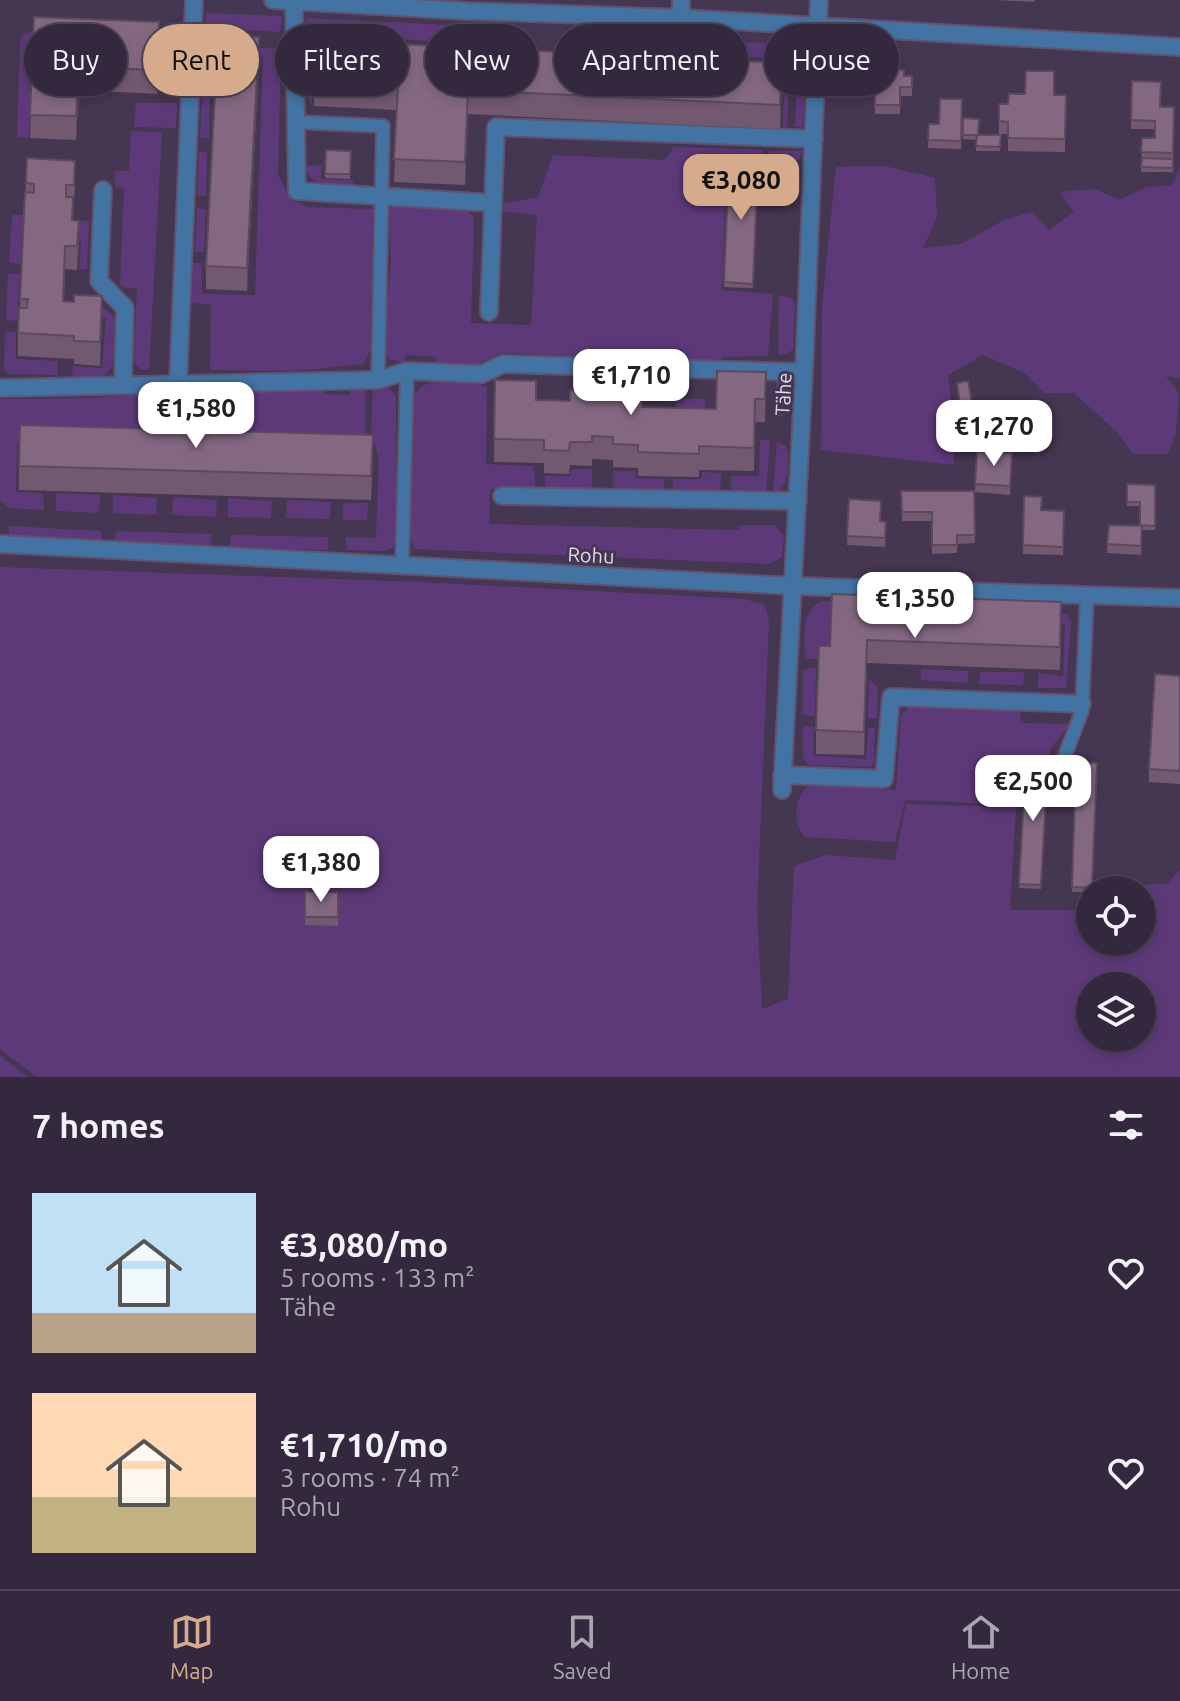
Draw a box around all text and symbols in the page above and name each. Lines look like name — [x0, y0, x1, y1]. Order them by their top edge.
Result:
chip: Buy — [24, 24, 127, 96]
chip: Rent — [143, 24, 259, 96]
chip: Filters — [275, 24, 409, 96]
chip: New — [425, 24, 538, 96]
chip: Apartment — [554, 24, 748, 96]
chip: House — [764, 24, 899, 96]
pin: €3,080 — [676, 154, 806, 222]
text: €3,080 — [701, 165, 781, 194]
pin: €1,710 — [566, 349, 696, 417]
text: €1,710 — [591, 360, 671, 389]
street label: Tähe — [770, 372, 796, 416]
pin: €1,580 — [131, 382, 261, 450]
text: €1,580 — [156, 393, 236, 422]
pin: €1,270 — [929, 400, 1059, 468]
text: €1,270 — [954, 411, 1034, 440]
street label: Rohu — [567, 542, 615, 568]
pin: €1,350 — [850, 572, 980, 640]
text: €1,350 — [875, 583, 955, 612]
pin: €2,500 — [968, 755, 1098, 823]
text: €2,500 — [993, 766, 1073, 795]
pin: €1,380 — [256, 836, 386, 904]
text: €1,380 — [281, 847, 361, 876]
map controls — [1076, 876, 1156, 1052]
button: locate — [1076, 876, 1156, 956]
button: layers — [1076, 972, 1156, 1052]
icon: filters — [1104, 1103, 1148, 1147]
text: 7 homes — [32, 1106, 165, 1144]
icon: home — [96, 1225, 192, 1321]
text: €3,080/mo — [280, 1225, 448, 1263]
icon: heart — [1104, 1251, 1148, 1295]
text: 5 rooms · 133 m² — [280, 1263, 475, 1292]
text: Tähe — [280, 1292, 336, 1321]
icon: home — [96, 1425, 192, 1521]
text: €1,710/mo — [280, 1425, 448, 1463]
icon: heart — [1104, 1451, 1148, 1495]
text: 3 rooms · 74 m² — [280, 1463, 460, 1492]
text: Rohu — [280, 1492, 341, 1521]
tab: Map — [170, 1610, 214, 1683]
tab: Saved — [553, 1610, 612, 1683]
tab: Home — [951, 1610, 1010, 1683]

